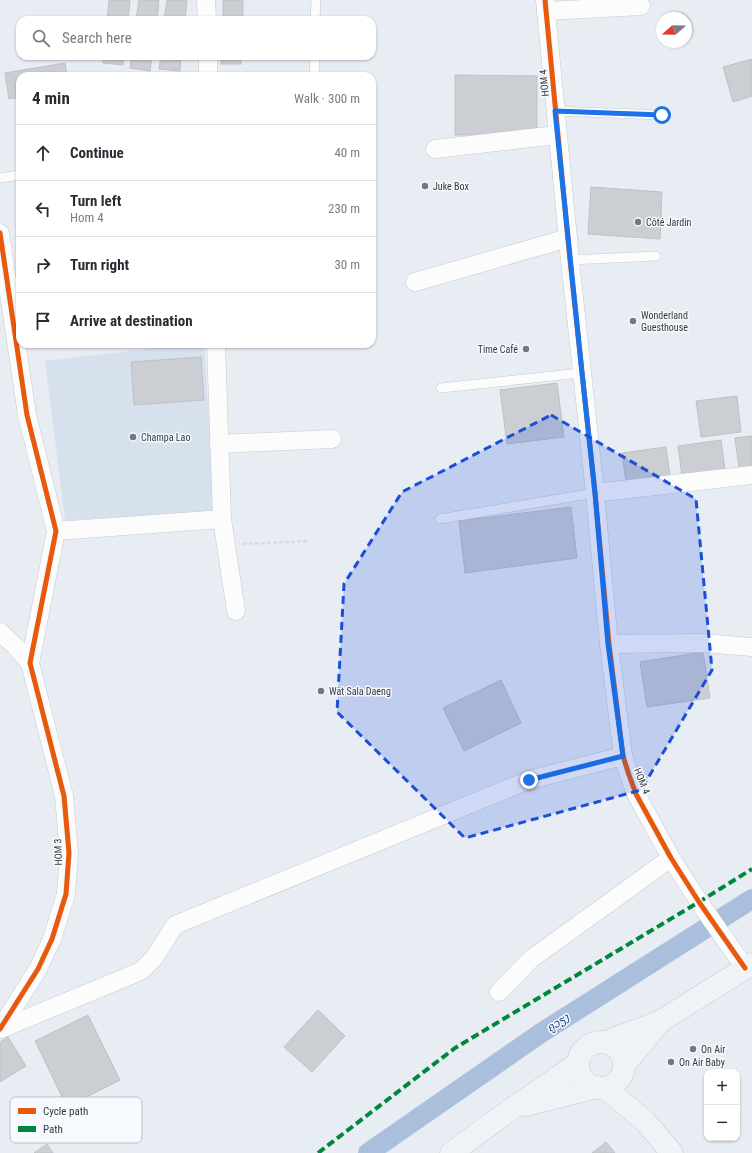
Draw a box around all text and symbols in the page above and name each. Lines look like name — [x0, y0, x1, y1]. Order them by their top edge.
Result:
north arrow — [656, 12, 692, 48]
search box — [16, 16, 376, 60]
icon: search — [30, 27, 52, 49]
text: Search here — [62, 29, 132, 47]
street label: HOM 4 — [537, 69, 551, 97]
text: 4 min — [32, 88, 70, 108]
text: Walk · 300 m — [294, 91, 360, 106]
route start — [653, 106, 671, 124]
icon: ahead — [32, 142, 54, 164]
text: Continue — [70, 144, 124, 162]
text: 40 m — [334, 145, 360, 160]
marker: Juke Box — [420, 181, 430, 191]
place label: Juke Box — [433, 181, 469, 192]
text: Turn left — [70, 192, 121, 210]
icon: left — [32, 198, 54, 220]
text: 230 m — [328, 201, 360, 216]
text: Hom 4 — [70, 210, 104, 225]
marker: Côté Jardin — [633, 217, 643, 227]
place label: Côté Jardin — [646, 217, 691, 228]
icon: right — [32, 254, 54, 276]
text: Turn right — [70, 256, 129, 274]
text: 30 m — [334, 257, 360, 272]
icon: arrive — [32, 310, 54, 332]
place label: Wonderland Guesthouse — [641, 310, 688, 333]
text: Arrive at destination — [70, 312, 193, 330]
marker: Wonderland Guesthouse — [628, 316, 638, 326]
place label: Time Café — [478, 344, 518, 355]
marker: Time Café — [521, 344, 531, 354]
marker: Champa Lao — [128, 432, 138, 442]
place label: Champa Lao — [141, 432, 190, 443]
marker: Wat Sala Daeng — [316, 686, 326, 696]
place label: Wat Sala Daeng — [329, 686, 391, 697]
street label: HOM 4 — [632, 766, 652, 796]
route end — [520, 771, 538, 789]
street label: HOM 3 — [52, 838, 64, 866]
water label: ຄູວຽງ — [545, 1011, 573, 1036]
marker: On Air — [688, 1044, 698, 1054]
place label: On Air — [701, 1044, 725, 1055]
marker: On Air Baby — [666, 1057, 676, 1067]
place label: On Air Baby — [679, 1057, 725, 1068]
map controls — [704, 1069, 740, 1141]
button: + — [704, 1069, 740, 1105]
legend — [10, 1097, 142, 1143]
text: Cycle path — [43, 1105, 88, 1118]
button: − — [704, 1105, 740, 1141]
text: Path — [43, 1123, 63, 1136]

